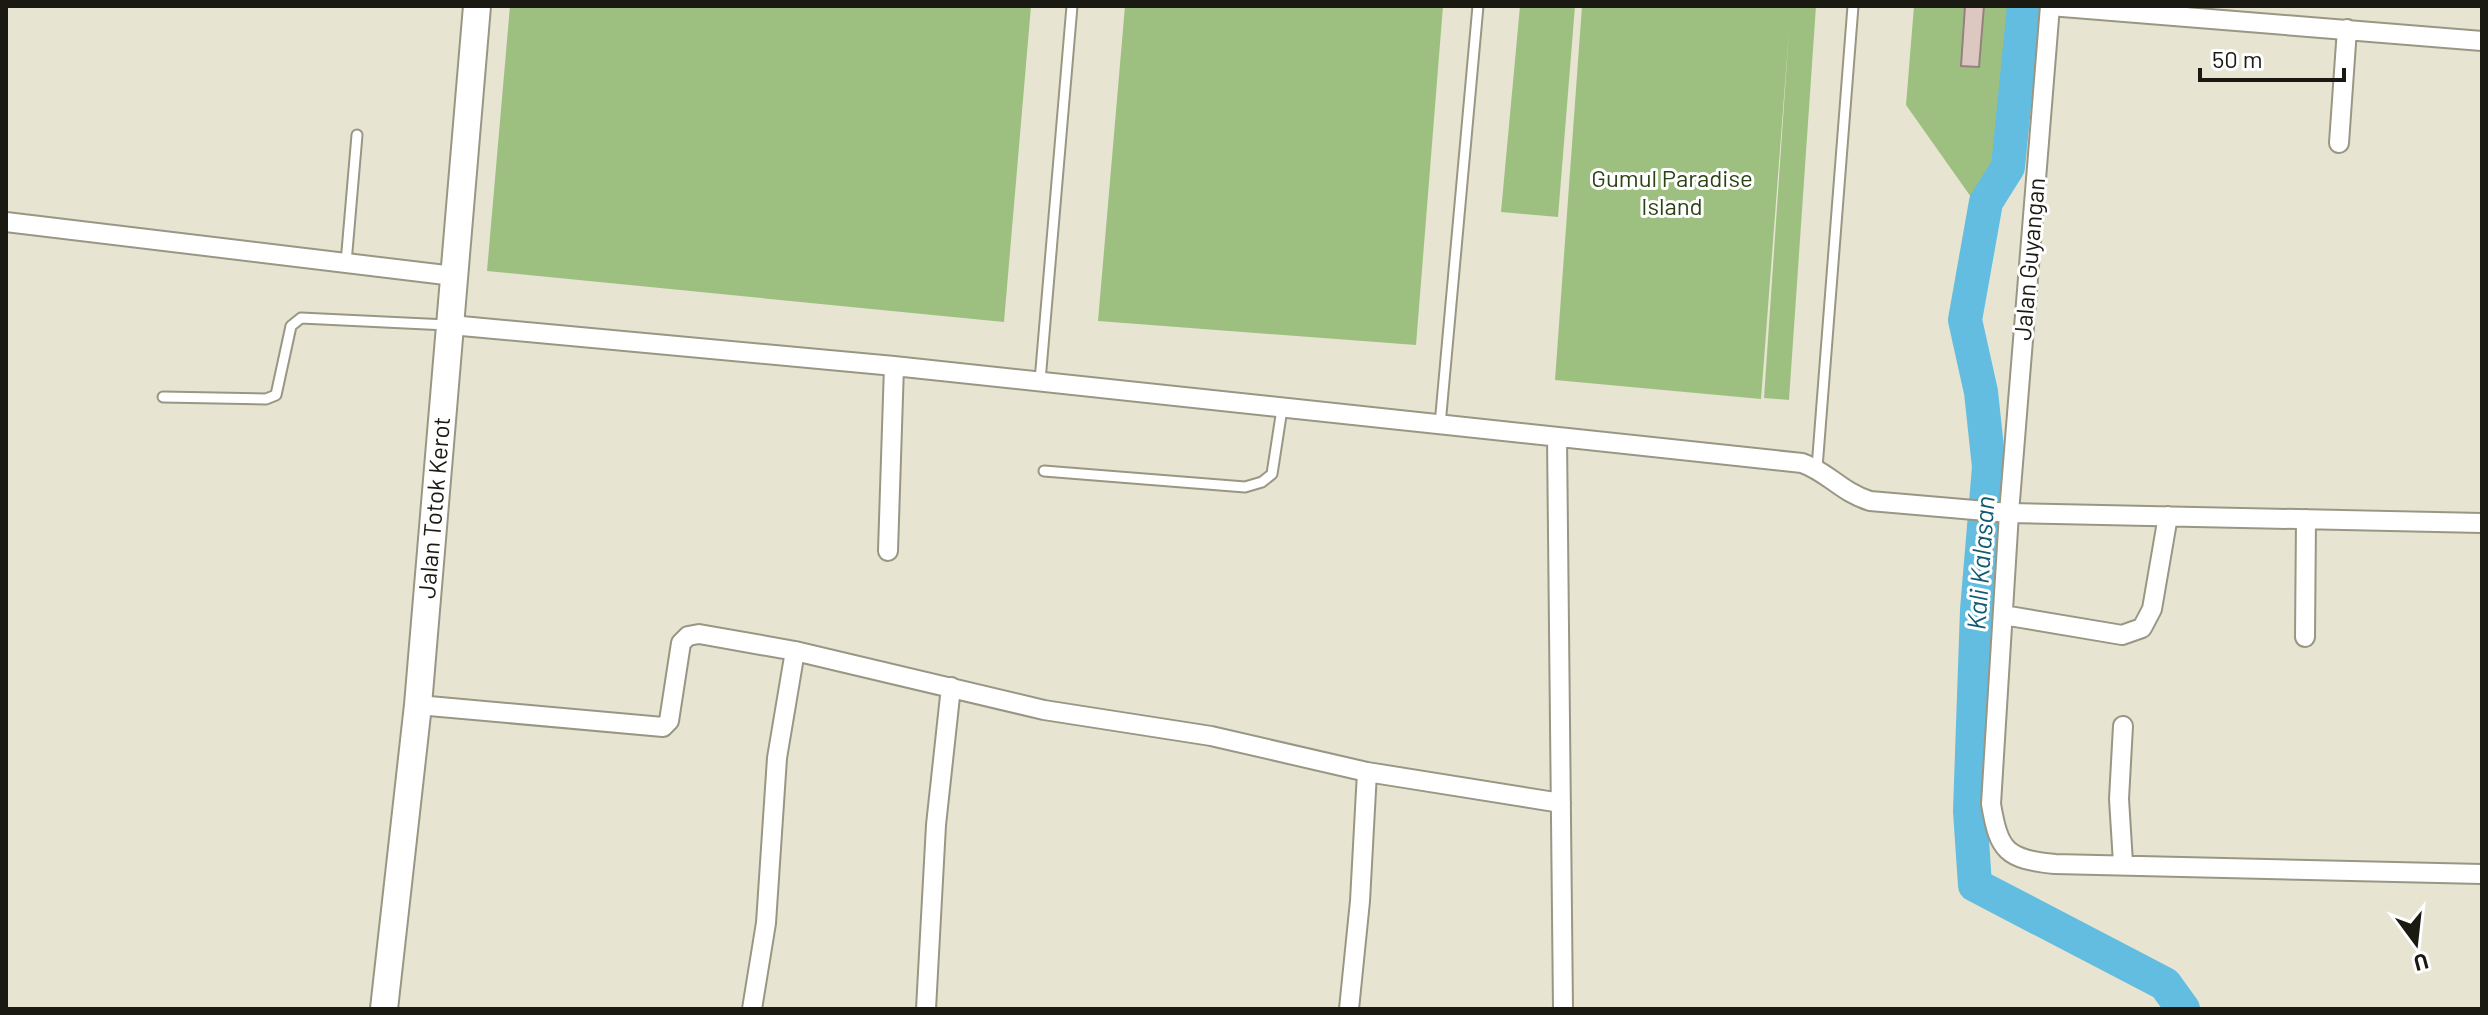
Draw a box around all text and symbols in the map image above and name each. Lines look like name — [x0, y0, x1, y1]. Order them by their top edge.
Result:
scale bar — [2200, 32, 2344, 82]
text: 50 m — [2212, 44, 2263, 73]
park label: Gumul Paradise Island — [1591, 163, 1753, 220]
street label: Jalan Guyangan — [2007, 176, 2050, 341]
street label: Jalan Totok Kerot — [411, 415, 455, 600]
water label: Kali Kalasan — [1959, 495, 2000, 631]
north arrow — [2376, 903, 2456, 983]
text: U — [2411, 949, 2431, 978]

